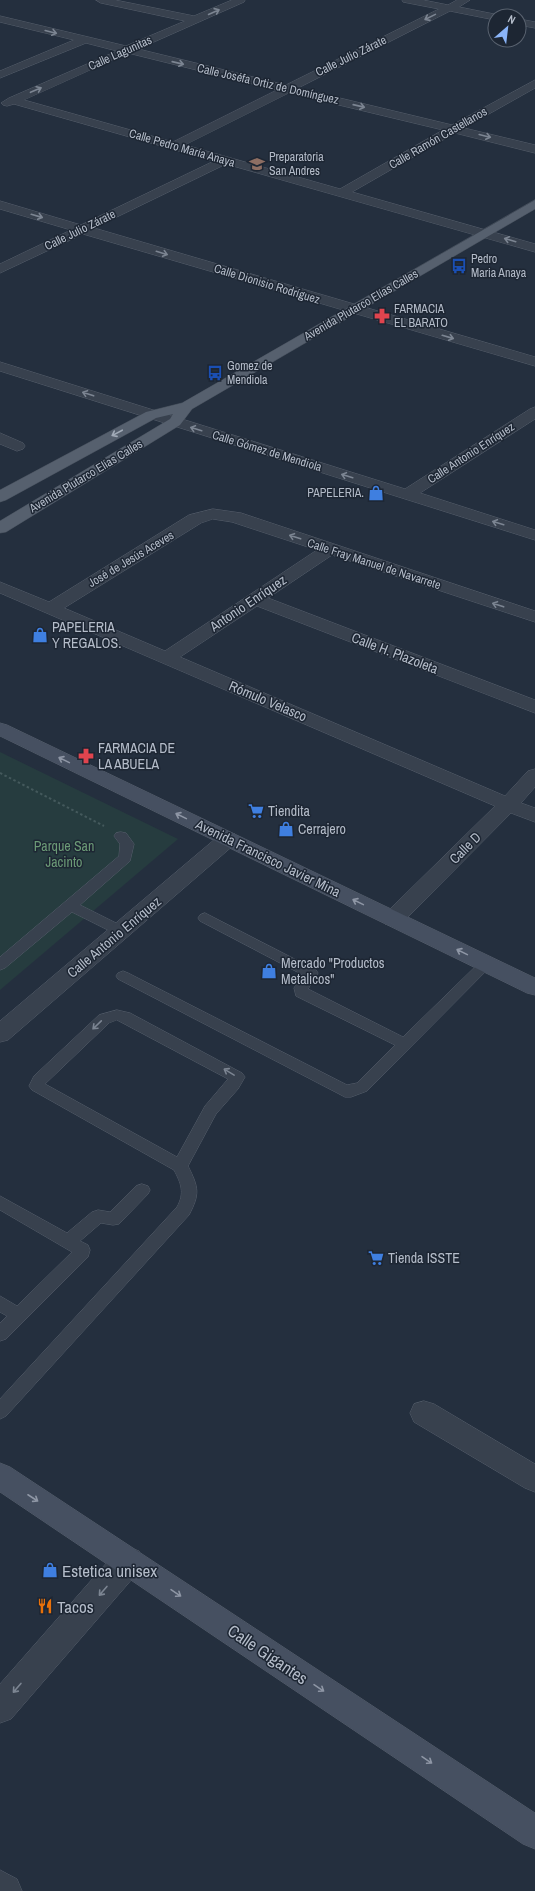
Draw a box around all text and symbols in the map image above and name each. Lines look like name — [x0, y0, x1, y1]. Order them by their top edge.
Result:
one-way arrow — [208, 7, 220, 15]
north arrow — [487, 8, 527, 48]
text: N — [506, 11, 518, 27]
one-way arrow — [425, 14, 437, 22]
one-way arrow — [45, 29, 58, 36]
street label: Calle Lagunitas — [86, 32, 155, 74]
street label: Calle Julio Zárate — [313, 32, 389, 80]
one-way arrow — [171, 59, 184, 67]
street label: Calle Joséfa Ortiz de Domínguez — [196, 60, 340, 108]
one-way arrow — [29, 86, 41, 93]
one-way arrow — [352, 102, 365, 110]
street label: Calle Ramón Castellanos — [386, 103, 490, 173]
street label: Calle Pedro María Anaya — [127, 125, 237, 171]
one-way arrow — [478, 133, 491, 140]
place label: Preparatoria San Andres — [269, 149, 324, 179]
school or university icon: Preparatoria San Andres — [248, 155, 266, 173]
street label: Calle Julio Zárate — [42, 206, 118, 254]
one-way arrow — [31, 213, 44, 220]
one-way arrow — [504, 236, 517, 244]
one-way arrow — [155, 250, 168, 257]
place label: Pedro Maria Anaya — [471, 251, 527, 281]
bus stop icon: Pedro Maria Anaya — [450, 257, 468, 275]
street label: Calle Dionisio Rodríguez — [212, 260, 322, 308]
street label: Avenida Plutarco Elías Calles — [300, 266, 421, 345]
place label: FARMACIA EL BARATO — [394, 301, 448, 331]
pharmacy icon: FARMACIA EL BARATO — [373, 307, 391, 325]
one-way arrow — [441, 334, 454, 341]
place label: Gomez de Mendiola — [227, 358, 272, 388]
bus stop icon: Gomez de Mendiola — [206, 364, 224, 382]
one-way arrow — [81, 390, 94, 397]
street label: Calle Antonio Enríquez — [424, 419, 518, 487]
one-way arrow — [190, 425, 203, 432]
street label: Calle Gómez de Mendiola — [210, 427, 324, 475]
one-way arrow — [111, 429, 123, 437]
street label: Avenida Plutarco Elías Calles — [26, 436, 146, 517]
one-way arrow — [341, 472, 354, 479]
shop icon: PAPELERIA. — [367, 484, 385, 502]
place label: PAPELERIA. — [307, 485, 364, 501]
one-way arrow — [491, 519, 504, 526]
street label: José de Jesús Aceves — [85, 527, 177, 591]
one-way arrow — [289, 533, 301, 541]
street label: Calle Fray Manuel de Navarrete — [305, 535, 443, 593]
street label: Antonio Enríquez — [205, 571, 290, 636]
one-way arrow — [492, 600, 504, 608]
place label: PAPELERIA Y REGALOS. — [52, 618, 121, 652]
shop icon: PAPELERIA Y REGALOS. — [31, 626, 49, 644]
street label: Calle H. Plazoleta — [349, 628, 441, 678]
street label: Rómulo Velasco — [226, 677, 310, 725]
place label: FARMACIA DE LA ABUELA — [98, 739, 175, 773]
pharmacy icon: FARMACIA DE LA ABUELA — [77, 747, 95, 765]
one-way arrow — [58, 756, 70, 763]
supermarket icon: Tiendita — [247, 802, 265, 820]
place label: Tiendita — [268, 802, 310, 820]
one-way arrow — [175, 812, 187, 819]
street label: Avenida Francisco Javier Mina — [192, 815, 344, 901]
shop icon: Cerrajero — [277, 820, 295, 838]
place label: Cerrajero — [298, 820, 346, 838]
street label: Calle D — [445, 828, 485, 868]
park label: Parque San Jacinto — [34, 837, 94, 871]
street label: Calle Antonio Enríquez — [63, 892, 165, 982]
one-way arrow — [352, 898, 364, 905]
one-way arrow — [456, 948, 468, 955]
place label: Mercado "Productos Metalicos" — [281, 954, 385, 988]
shop icon: Mercado "Productos Metalicos" — [260, 962, 278, 980]
one-way arrow — [92, 1021, 103, 1030]
one-way arrow — [223, 1067, 235, 1075]
supermarket icon: Tienda ISSTE — [367, 1249, 385, 1267]
place label: Tienda ISSTE — [388, 1249, 460, 1267]
one-way arrow — [27, 1494, 38, 1502]
place label: Estetica unisex — [62, 1559, 157, 1582]
shop icon: Estetica unisex — [41, 1561, 59, 1579]
one-way arrow — [98, 1585, 107, 1596]
one-way arrow — [170, 1589, 181, 1597]
place label: Tacos — [57, 1595, 94, 1618]
restaurant icon: Tacos — [36, 1597, 54, 1615]
street label: Calle Gigantes — [223, 1619, 313, 1689]
one-way arrow — [13, 1683, 22, 1694]
one-way arrow — [313, 1684, 324, 1692]
one-way arrow — [421, 1756, 432, 1764]

